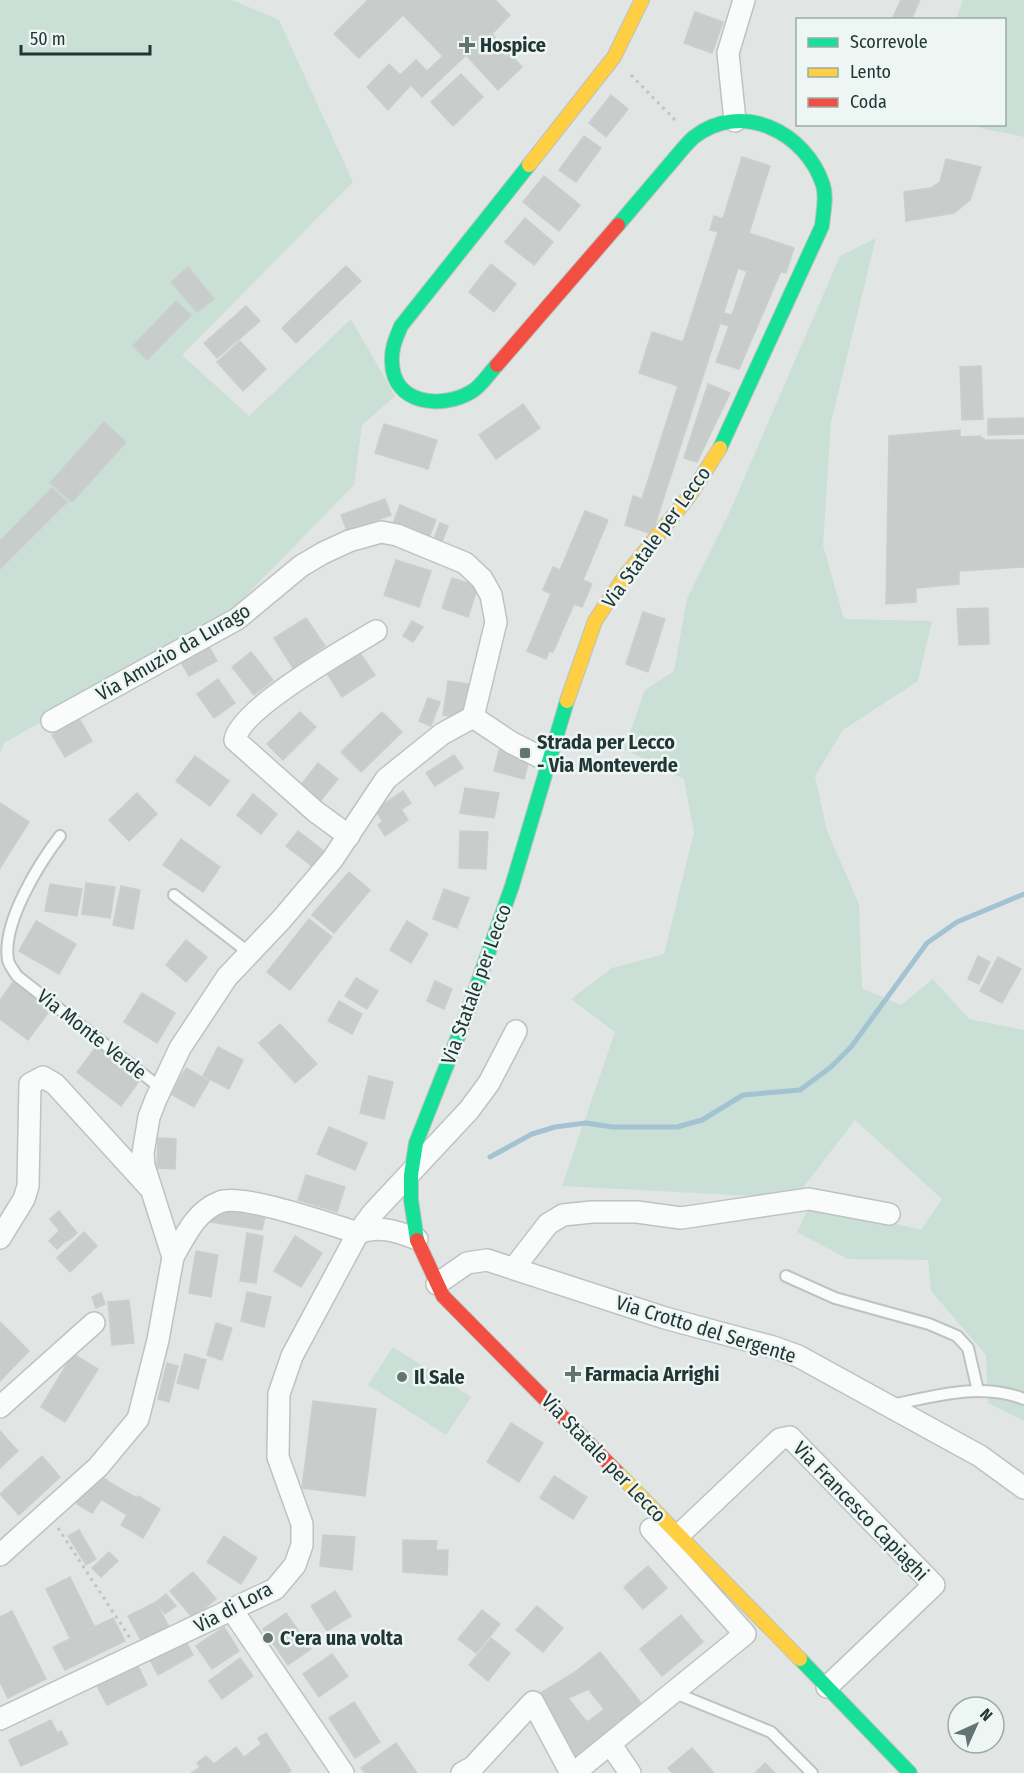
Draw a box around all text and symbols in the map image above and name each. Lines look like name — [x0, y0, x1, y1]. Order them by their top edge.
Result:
scale bar — [21, 18, 150, 56]
legend — [796, 18, 1006, 126]
text: 50 m — [30, 28, 66, 50]
text: Scorrevole — [850, 31, 928, 53]
place label: Hospice — [480, 33, 546, 57]
marker: Hospice — [458, 36, 476, 54]
text: Lento — [850, 61, 891, 83]
text: Coda — [850, 91, 887, 113]
street label: Via Statale per Lecco — [597, 462, 715, 612]
street label: Via Amuzio da Lurago — [92, 598, 254, 706]
place label: Strada per Lecco - Via Monteverde — [537, 730, 678, 777]
marker: Strada per Lecco - Via Monteverde — [518, 746, 532, 760]
street label: Via Statale per Lecco — [436, 900, 516, 1068]
street label: Via Monte Verde — [32, 984, 152, 1084]
street label: Via Crotto del Sergente — [613, 1290, 799, 1368]
place label: Farmacia Arrighi — [585, 1362, 719, 1386]
place label: Il Sale — [414, 1365, 465, 1389]
marker: Farmacia Arrighi — [566, 1367, 580, 1381]
marker: Il Sale — [395, 1370, 409, 1384]
street label: Via Statale per Lecco — [537, 1389, 671, 1527]
street label: Via Francesco Capiaghi — [788, 1436, 934, 1586]
street label: Via di Lora — [190, 1576, 276, 1638]
place label: C'era una volta — [280, 1626, 403, 1650]
marker: C'era una volta — [261, 1631, 275, 1645]
north arrow — [946, 1695, 1006, 1755]
text: N — [976, 1705, 996, 1725]

